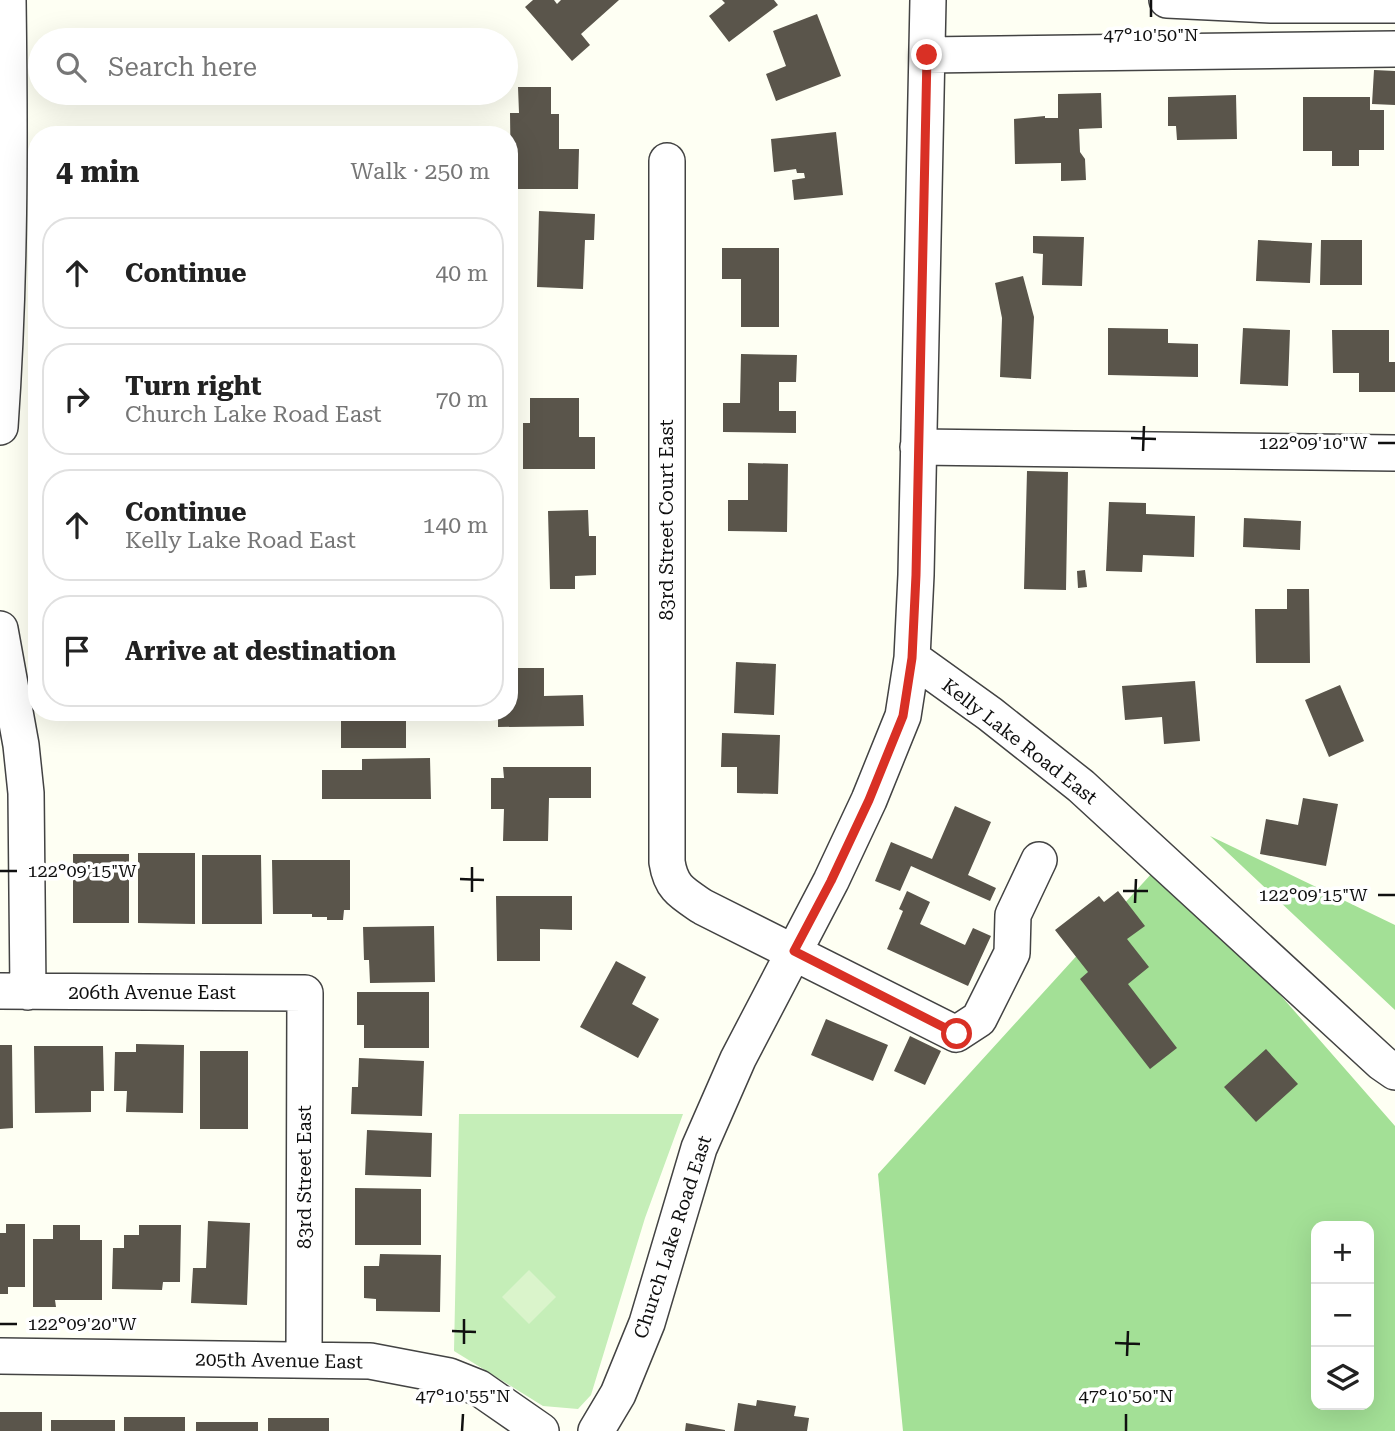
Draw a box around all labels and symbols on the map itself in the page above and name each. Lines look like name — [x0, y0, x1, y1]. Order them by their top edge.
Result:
text: 47°10'50"N — [1104, 24, 1198, 45]
route end — [911, 39, 942, 70]
street label: 83rd Street Court East — [655, 419, 678, 621]
text: 122°09'10"W — [1259, 432, 1368, 453]
street label: Kelly Lake Road East — [938, 674, 1102, 809]
text: 122°09'15"W — [28, 860, 137, 881]
text: 122°09'15"W — [1259, 884, 1368, 905]
street label: 206th Avenue East — [68, 981, 236, 1004]
route start — [941, 1018, 972, 1049]
street label: 83rd Street East — [293, 1105, 316, 1249]
street label: Church Lake Road East — [629, 1133, 716, 1342]
text: 122°09'20"W — [28, 1313, 137, 1334]
street label: 205th Avenue East — [195, 1348, 363, 1373]
text: 47°10'55"N — [416, 1385, 510, 1406]
text: 47°10'50"N — [1079, 1385, 1173, 1406]

